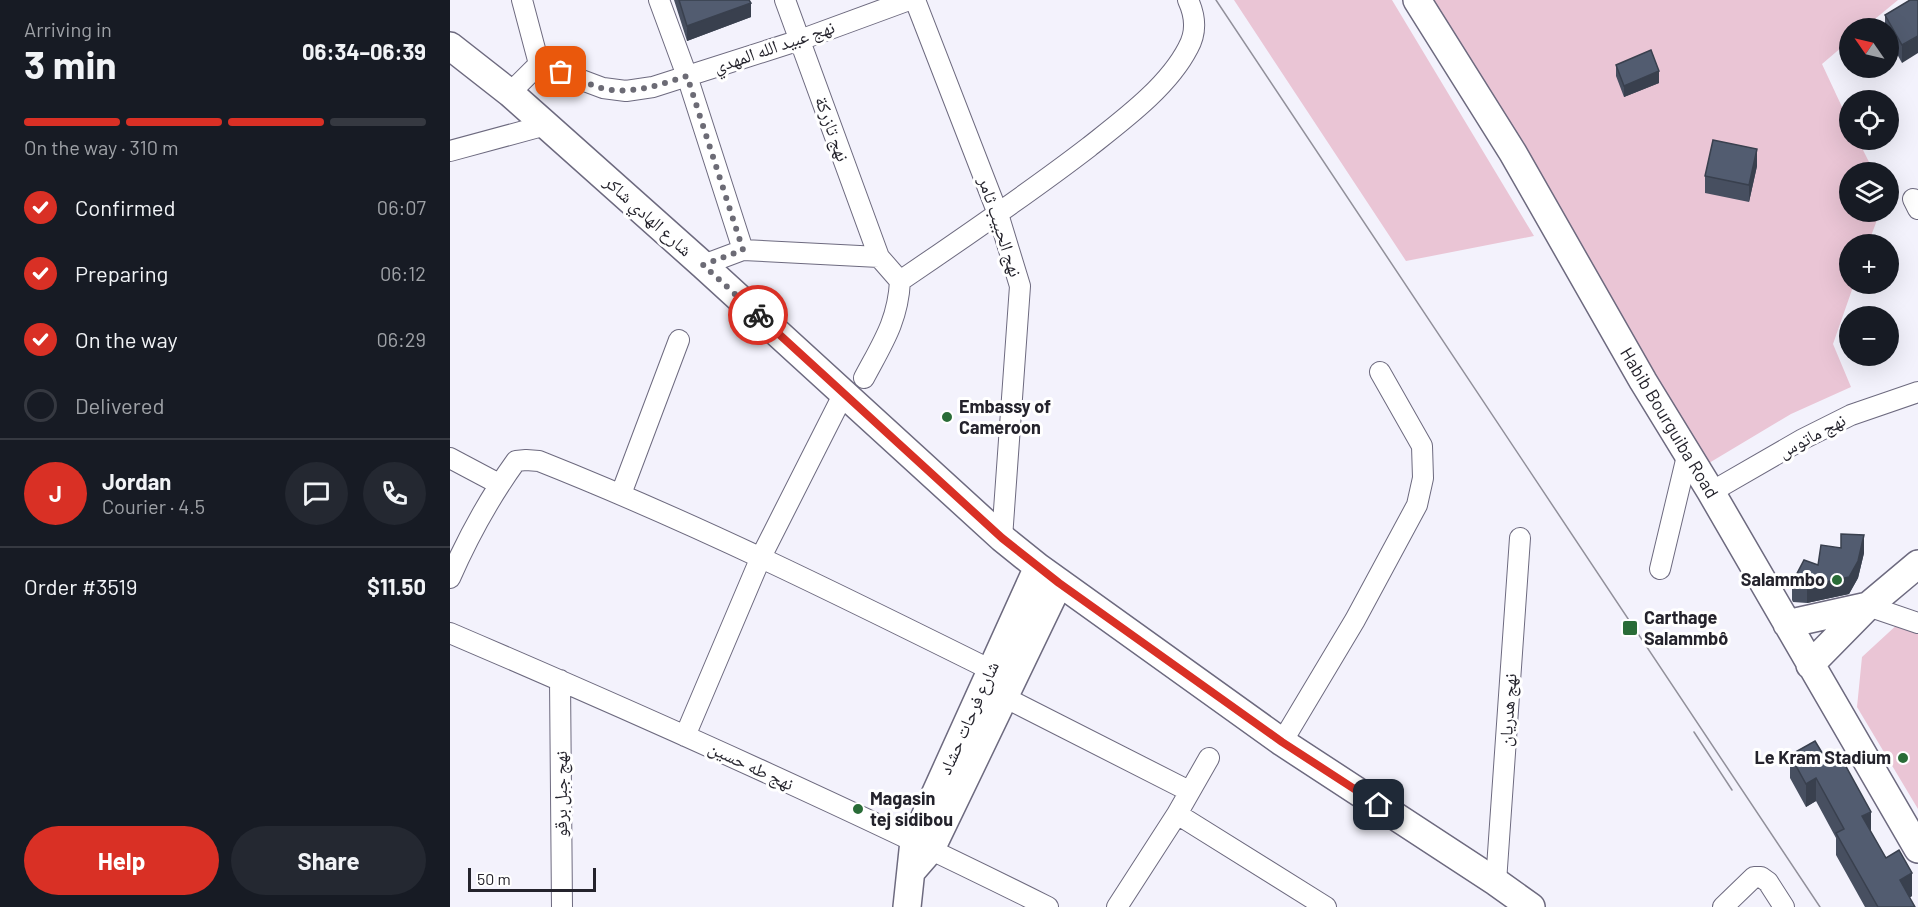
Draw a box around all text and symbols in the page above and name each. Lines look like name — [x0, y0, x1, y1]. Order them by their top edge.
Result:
street label: نهج عبيد الله المهدي — [710, 15, 839, 81]
text: Arriving in — [24, 17, 112, 41]
north arrow — [1839, 18, 1899, 78]
map controls — [1839, 18, 1899, 366]
text: 06:34–06:39 — [302, 38, 426, 64]
text: 3 min — [24, 40, 117, 87]
pin — [535, 46, 586, 97]
icon: bag — [544, 55, 577, 88]
button: locate — [1839, 90, 1899, 150]
street label: نهج تازركة — [809, 93, 855, 165]
text: On the way · 310 m — [24, 135, 179, 159]
button: layers — [1839, 162, 1899, 222]
street label: شارع الهادي شاكر — [596, 169, 697, 264]
street label: نهج الحبيب ثامر — [972, 173, 1027, 280]
icon: check — [24, 191, 57, 224]
text: Confirmed — [75, 194, 175, 220]
text: 06:07 — [377, 195, 426, 219]
button: + — [1839, 234, 1899, 294]
icon: check — [24, 257, 57, 290]
text: Preparing — [75, 260, 168, 286]
text: 06:12 — [380, 261, 426, 285]
courier — [728, 285, 788, 345]
icon: bike — [742, 299, 775, 332]
button: − — [1839, 306, 1899, 366]
icon: check — [24, 323, 57, 356]
text: On the way — [75, 326, 178, 352]
text: 06:29 — [376, 327, 426, 351]
street label: Habib Bourguiba Road — [1616, 343, 1724, 502]
text: Delivered — [75, 392, 164, 418]
place label: Embassy of Cameroon — [959, 395, 1051, 438]
street label: نهج ماتوس — [1774, 408, 1850, 464]
marker: Embassy of Cameroon — [940, 410, 954, 424]
button: chat — [285, 462, 348, 525]
button: phone — [363, 462, 426, 525]
text: Jordan — [102, 468, 171, 494]
text: J — [49, 480, 62, 506]
text: Courier · 4.5 — [102, 494, 205, 518]
place label: Salammbo — [1741, 568, 1825, 590]
text: Order #3519 — [24, 573, 137, 599]
text: $11.50 — [367, 573, 426, 599]
marker: Salammbo — [1830, 573, 1844, 587]
place label: Carthage Salammbô — [1644, 606, 1728, 649]
marker: Carthage Salammbô — [1621, 619, 1639, 637]
street label: شارع فرحات حشاد — [933, 658, 1004, 778]
street label: نهج هدريان — [1493, 673, 1523, 747]
street label: نهج طه حسين — [705, 736, 798, 796]
place label: Le Kram Stadium — [1754, 746, 1891, 768]
street label: نهج جبل برقو — [549, 751, 573, 837]
marker: Le Kram Stadium — [1896, 751, 1910, 765]
pin — [1353, 779, 1404, 830]
place label: Magasin tej sidibou — [870, 787, 953, 830]
icon: home — [1362, 788, 1395, 821]
marker: Magasin tej sidibou — [851, 802, 865, 816]
button: Help — [24, 826, 219, 895]
button: Share — [231, 826, 426, 895]
scale bar — [468, 865, 596, 892]
text: 50 m — [477, 869, 511, 888]

